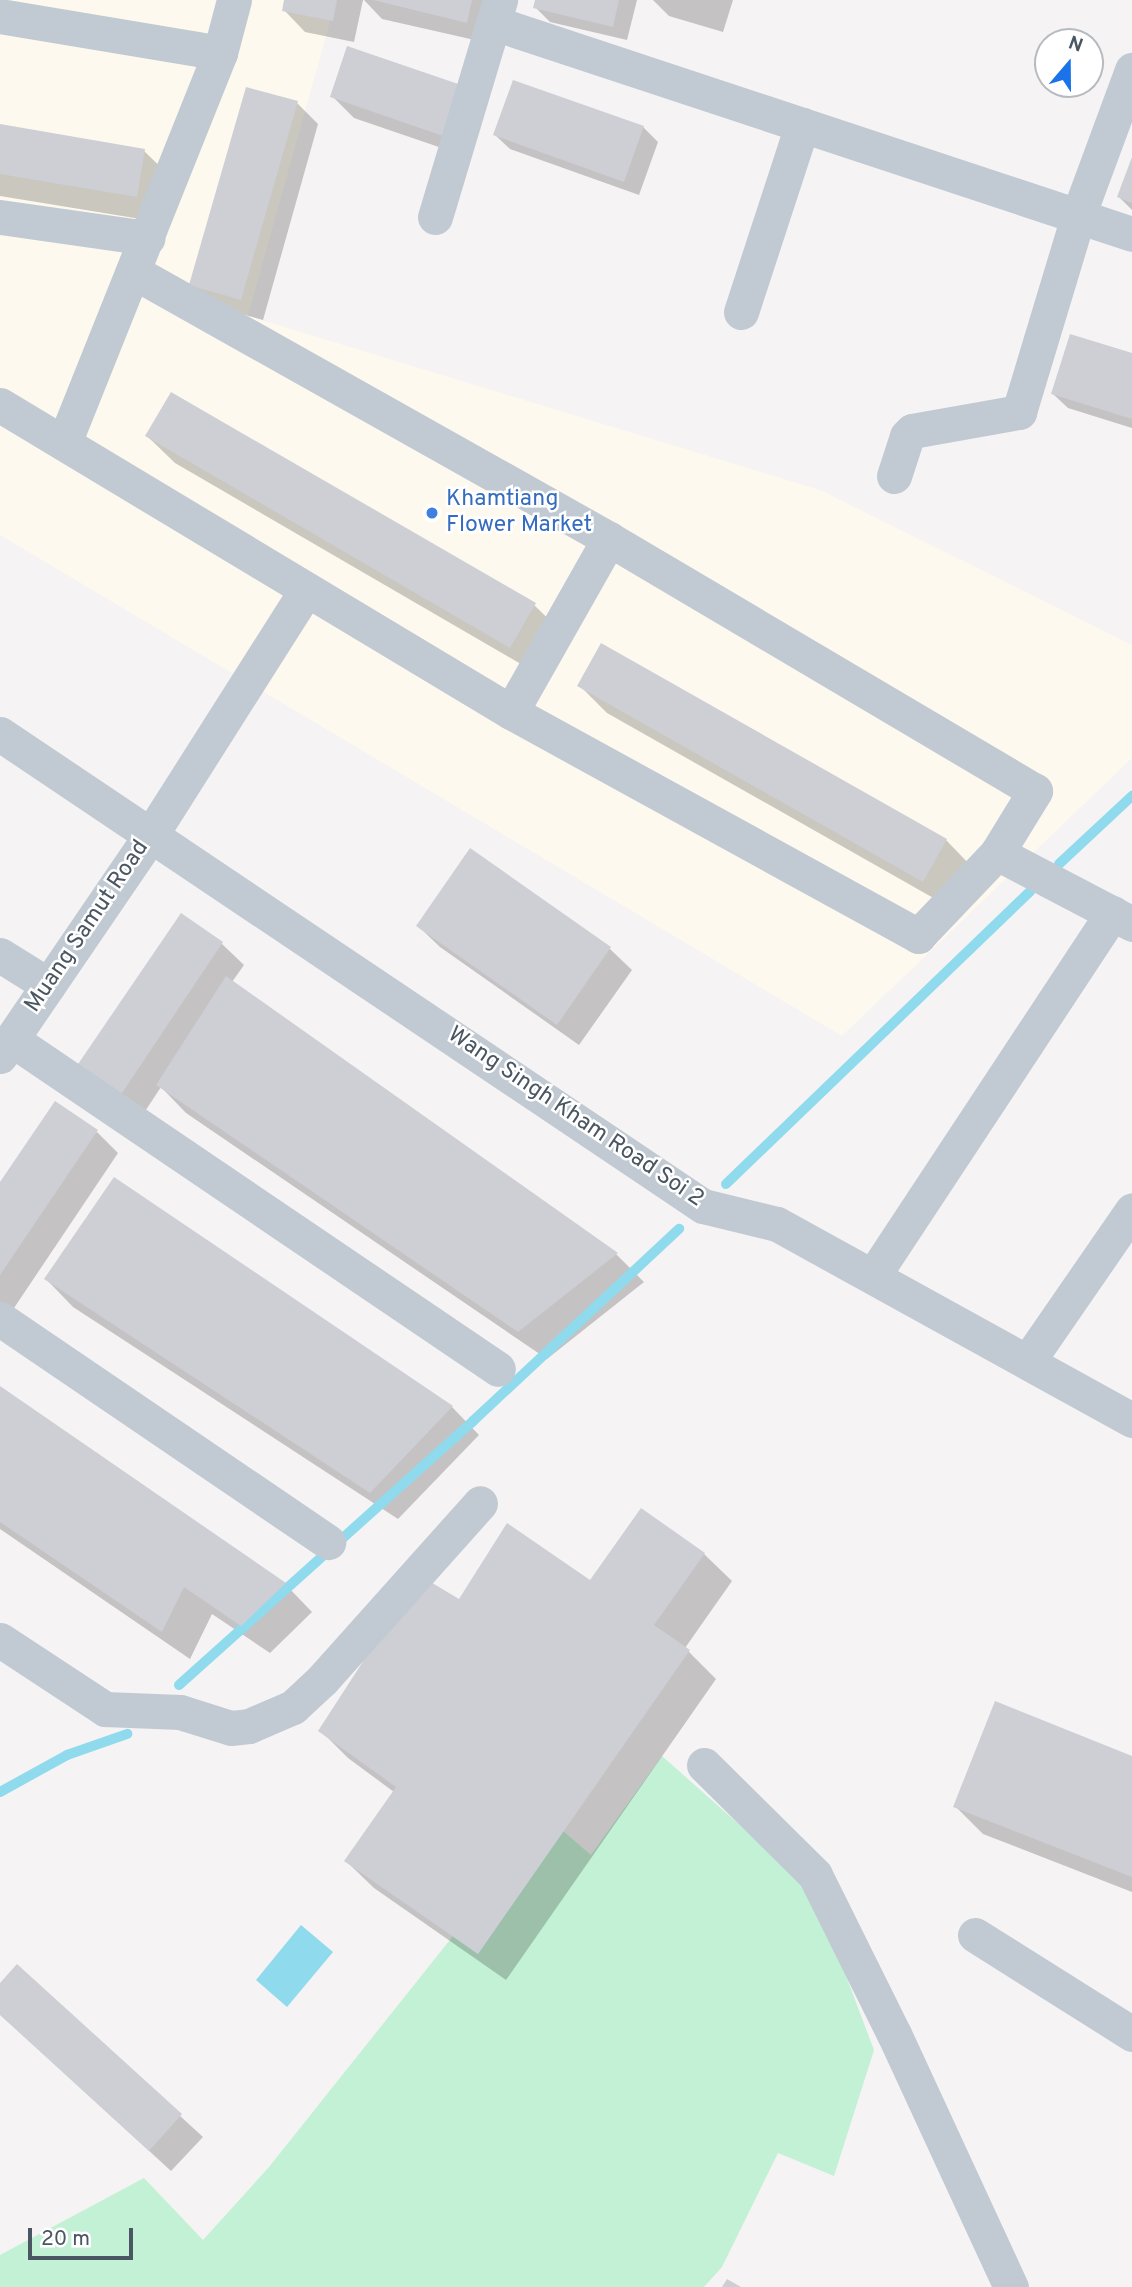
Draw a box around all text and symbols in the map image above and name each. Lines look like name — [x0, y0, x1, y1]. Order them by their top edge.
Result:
north arrow — [1034, 28, 1104, 98]
text: N — [1065, 32, 1086, 59]
place label: Khamtiang Flower Market — [446, 486, 592, 540]
marker: Khamtiang Flower Market — [424, 505, 440, 521]
street label: Muang Samut Road — [20, 836, 156, 1018]
street label: Wang Singh Kham Road Soi 2 — [442, 1022, 708, 1214]
scale bar — [32, 2214, 136, 2258]
text: 20 m — [41, 2226, 90, 2253]

